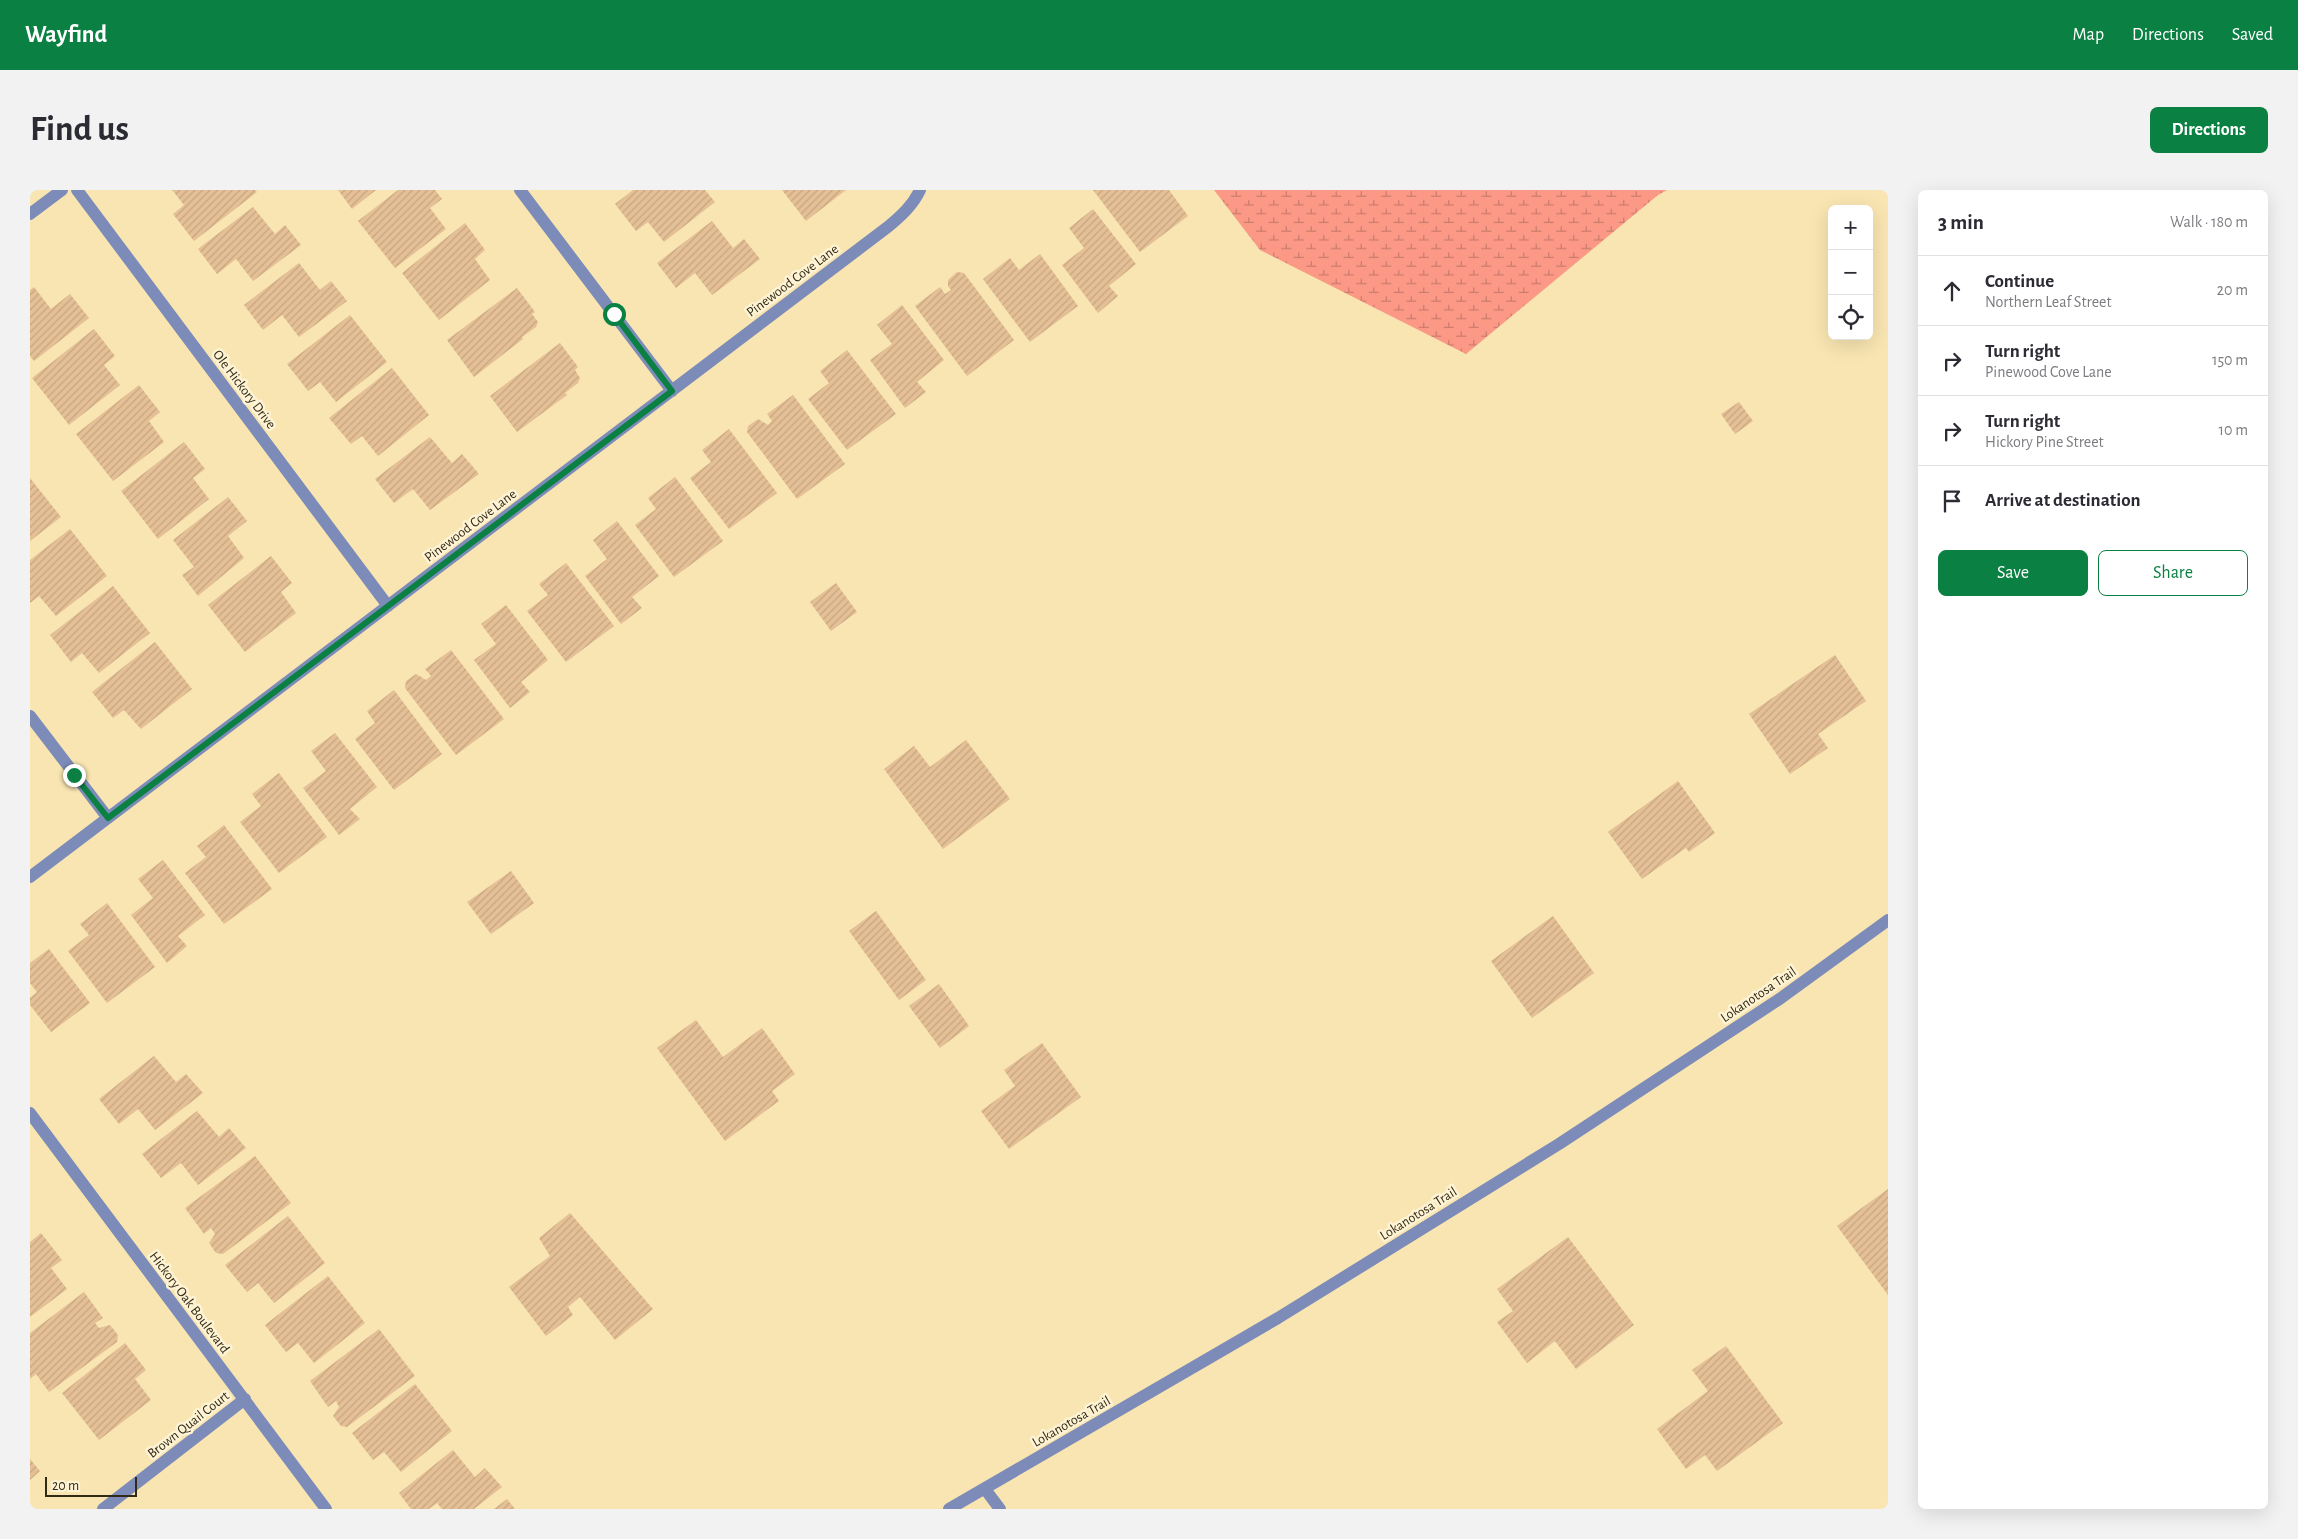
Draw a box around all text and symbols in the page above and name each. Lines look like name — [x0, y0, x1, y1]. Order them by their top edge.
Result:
text: Wayfind — [25, 23, 107, 47]
text: Map — [2073, 26, 2104, 44]
text: Directions — [2132, 26, 2204, 44]
text: Saved — [2232, 26, 2273, 44]
button: Directions — [2150, 107, 2268, 153]
text: Find us — [30, 112, 129, 147]
map controls — [1828, 205, 1873, 340]
button: + — [1828, 205, 1873, 250]
text: 3 min — [1938, 212, 1984, 233]
text: Walk · 180 m — [2170, 214, 2248, 230]
street label: Pinewood Cove Lane — [744, 242, 841, 320]
button: − — [1828, 250, 1873, 295]
text: Continue — [1985, 272, 2054, 291]
icon: ahead — [1938, 277, 1966, 305]
text: 20 m — [2217, 282, 2248, 298]
text: Northern Leaf Street — [1985, 294, 2112, 310]
button: locate — [1828, 295, 1873, 340]
route start — [603, 303, 626, 326]
text: Turn right — [1985, 342, 2060, 361]
icon: right — [1938, 347, 1966, 375]
street label: Ole Hickory Drive — [210, 348, 278, 432]
text: 150 m — [2212, 352, 2248, 368]
text: Pinewood Cove Lane — [1985, 364, 2112, 380]
text: Turn right — [1985, 412, 2060, 431]
icon: right — [1938, 417, 1966, 445]
text: 10 m — [2219, 422, 2248, 438]
text: Hickory Pine Street — [1985, 434, 2104, 450]
street label: Pinewood Cove Lane — [422, 487, 519, 565]
icon: arrive — [1938, 487, 1966, 515]
text: Arrive at destination — [1985, 491, 2141, 510]
button: Save — [1938, 550, 2088, 596]
button: Share — [2098, 550, 2248, 596]
route end — [63, 764, 86, 787]
street label: Lokanotosa Trail — [1718, 964, 1799, 1025]
street label: Lokanotosa Trail — [1378, 1185, 1459, 1243]
street label: Hickory Oak Boulevard — [146, 1249, 232, 1356]
street label: Brown Quail Court — [145, 1388, 232, 1461]
street label: Lokanotosa Trail — [1030, 1394, 1113, 1450]
scale bar — [45, 1474, 138, 1497]
text: 20 m — [52, 1479, 79, 1493]

